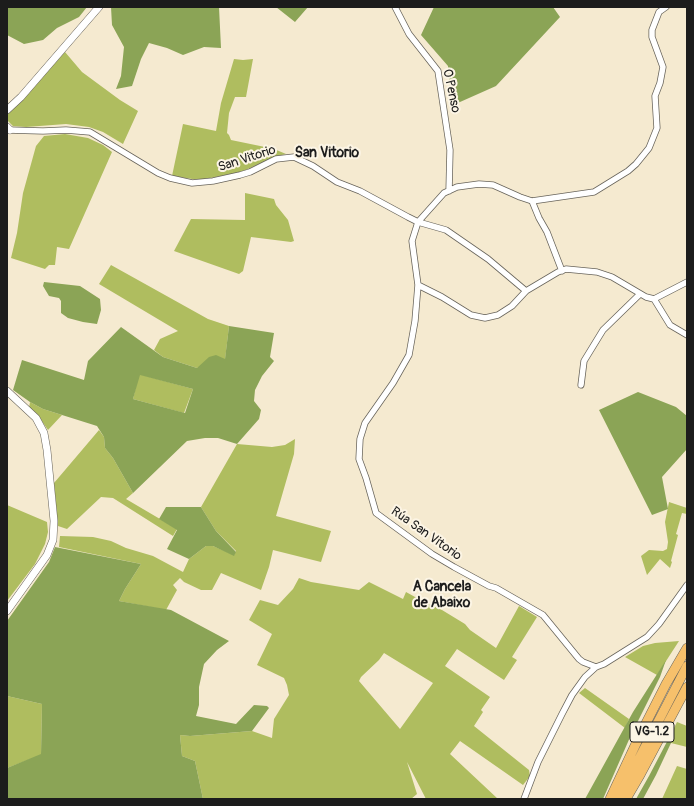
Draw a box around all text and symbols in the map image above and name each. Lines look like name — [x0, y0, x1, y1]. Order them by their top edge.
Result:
street label: O Penso — [439, 68, 463, 114]
street label: San Vitorio — [216, 142, 278, 176]
district label: San Vitorio — [295, 145, 359, 161]
street label: Rúa San Vitorio — [388, 504, 464, 564]
district label: A Cancela de Abaixo — [413, 579, 471, 612]
road number: VG-1.2 — [630, 722, 674, 742]

